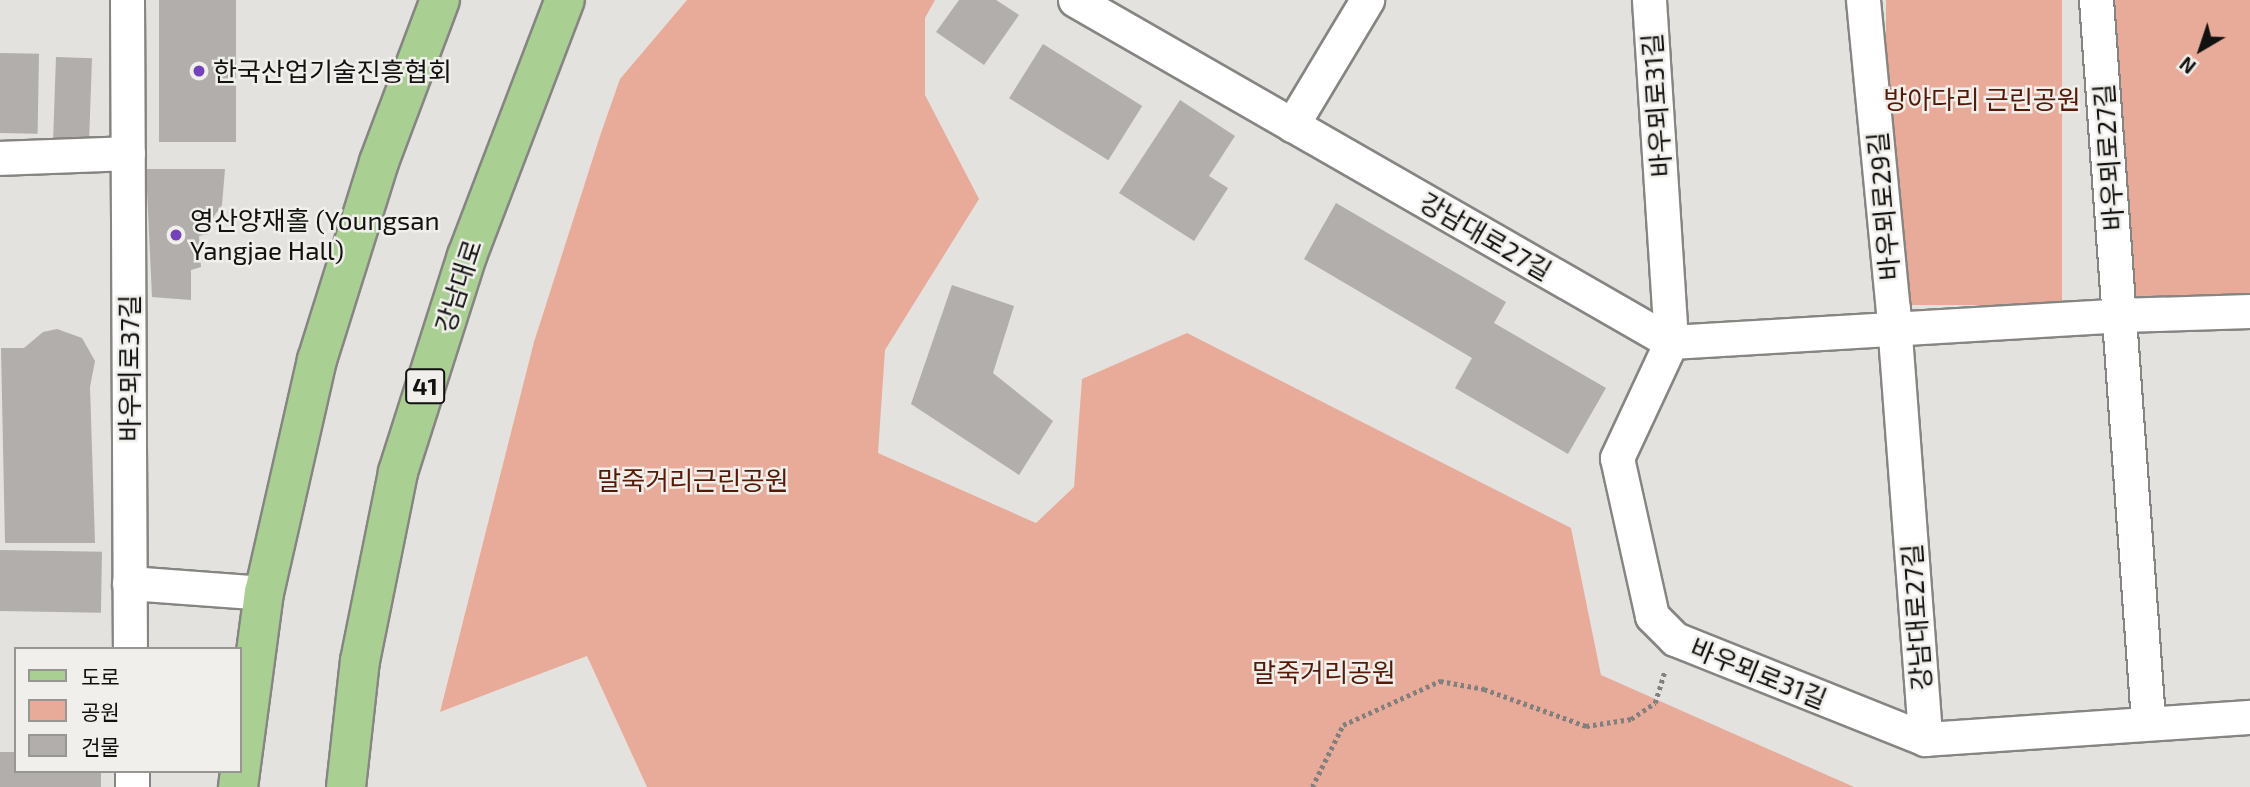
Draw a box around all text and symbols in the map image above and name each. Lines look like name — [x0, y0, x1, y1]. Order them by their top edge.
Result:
north arrow — [2166, 14, 2236, 84]
street label: 바우뫼로31길 — [1635, 32, 1677, 178]
text: N — [2175, 52, 2200, 79]
place label: 한국산업기술진흥협회 — [213, 55, 452, 87]
marker: 한국산업기술진흥협회 — [191, 63, 207, 79]
street label: 바우뫼로27길 — [2087, 82, 2129, 232]
park label: 방아다리 근린공원 — [1883, 83, 2081, 115]
street label: 바우뫼로29길 — [1861, 130, 1905, 282]
street label: 강남대로27길 — [1414, 186, 1558, 286]
place label: 영산양재홀 (Youngsan Yangjae Hall) — [190, 204, 440, 266]
marker: 영산양재홀 (Youngsan Yangjae Hall) — [168, 227, 184, 243]
street label: 강남대로 — [428, 236, 488, 336]
street label: 바우뫼로37길 — [113, 294, 145, 442]
road number: 41 — [404, 366, 446, 407]
park label: 말죽거리근린공원 — [597, 464, 789, 496]
street label: 강남대로27길 — [1895, 542, 1937, 692]
street label: 바우뫼로31길 — [1686, 631, 1832, 715]
legend — [14, 647, 242, 773]
park label: 말죽거리공원 — [1252, 656, 1396, 688]
text: 도로 — [81, 664, 120, 689]
text: 공원 — [81, 699, 120, 724]
text: 건물 — [81, 734, 120, 759]

